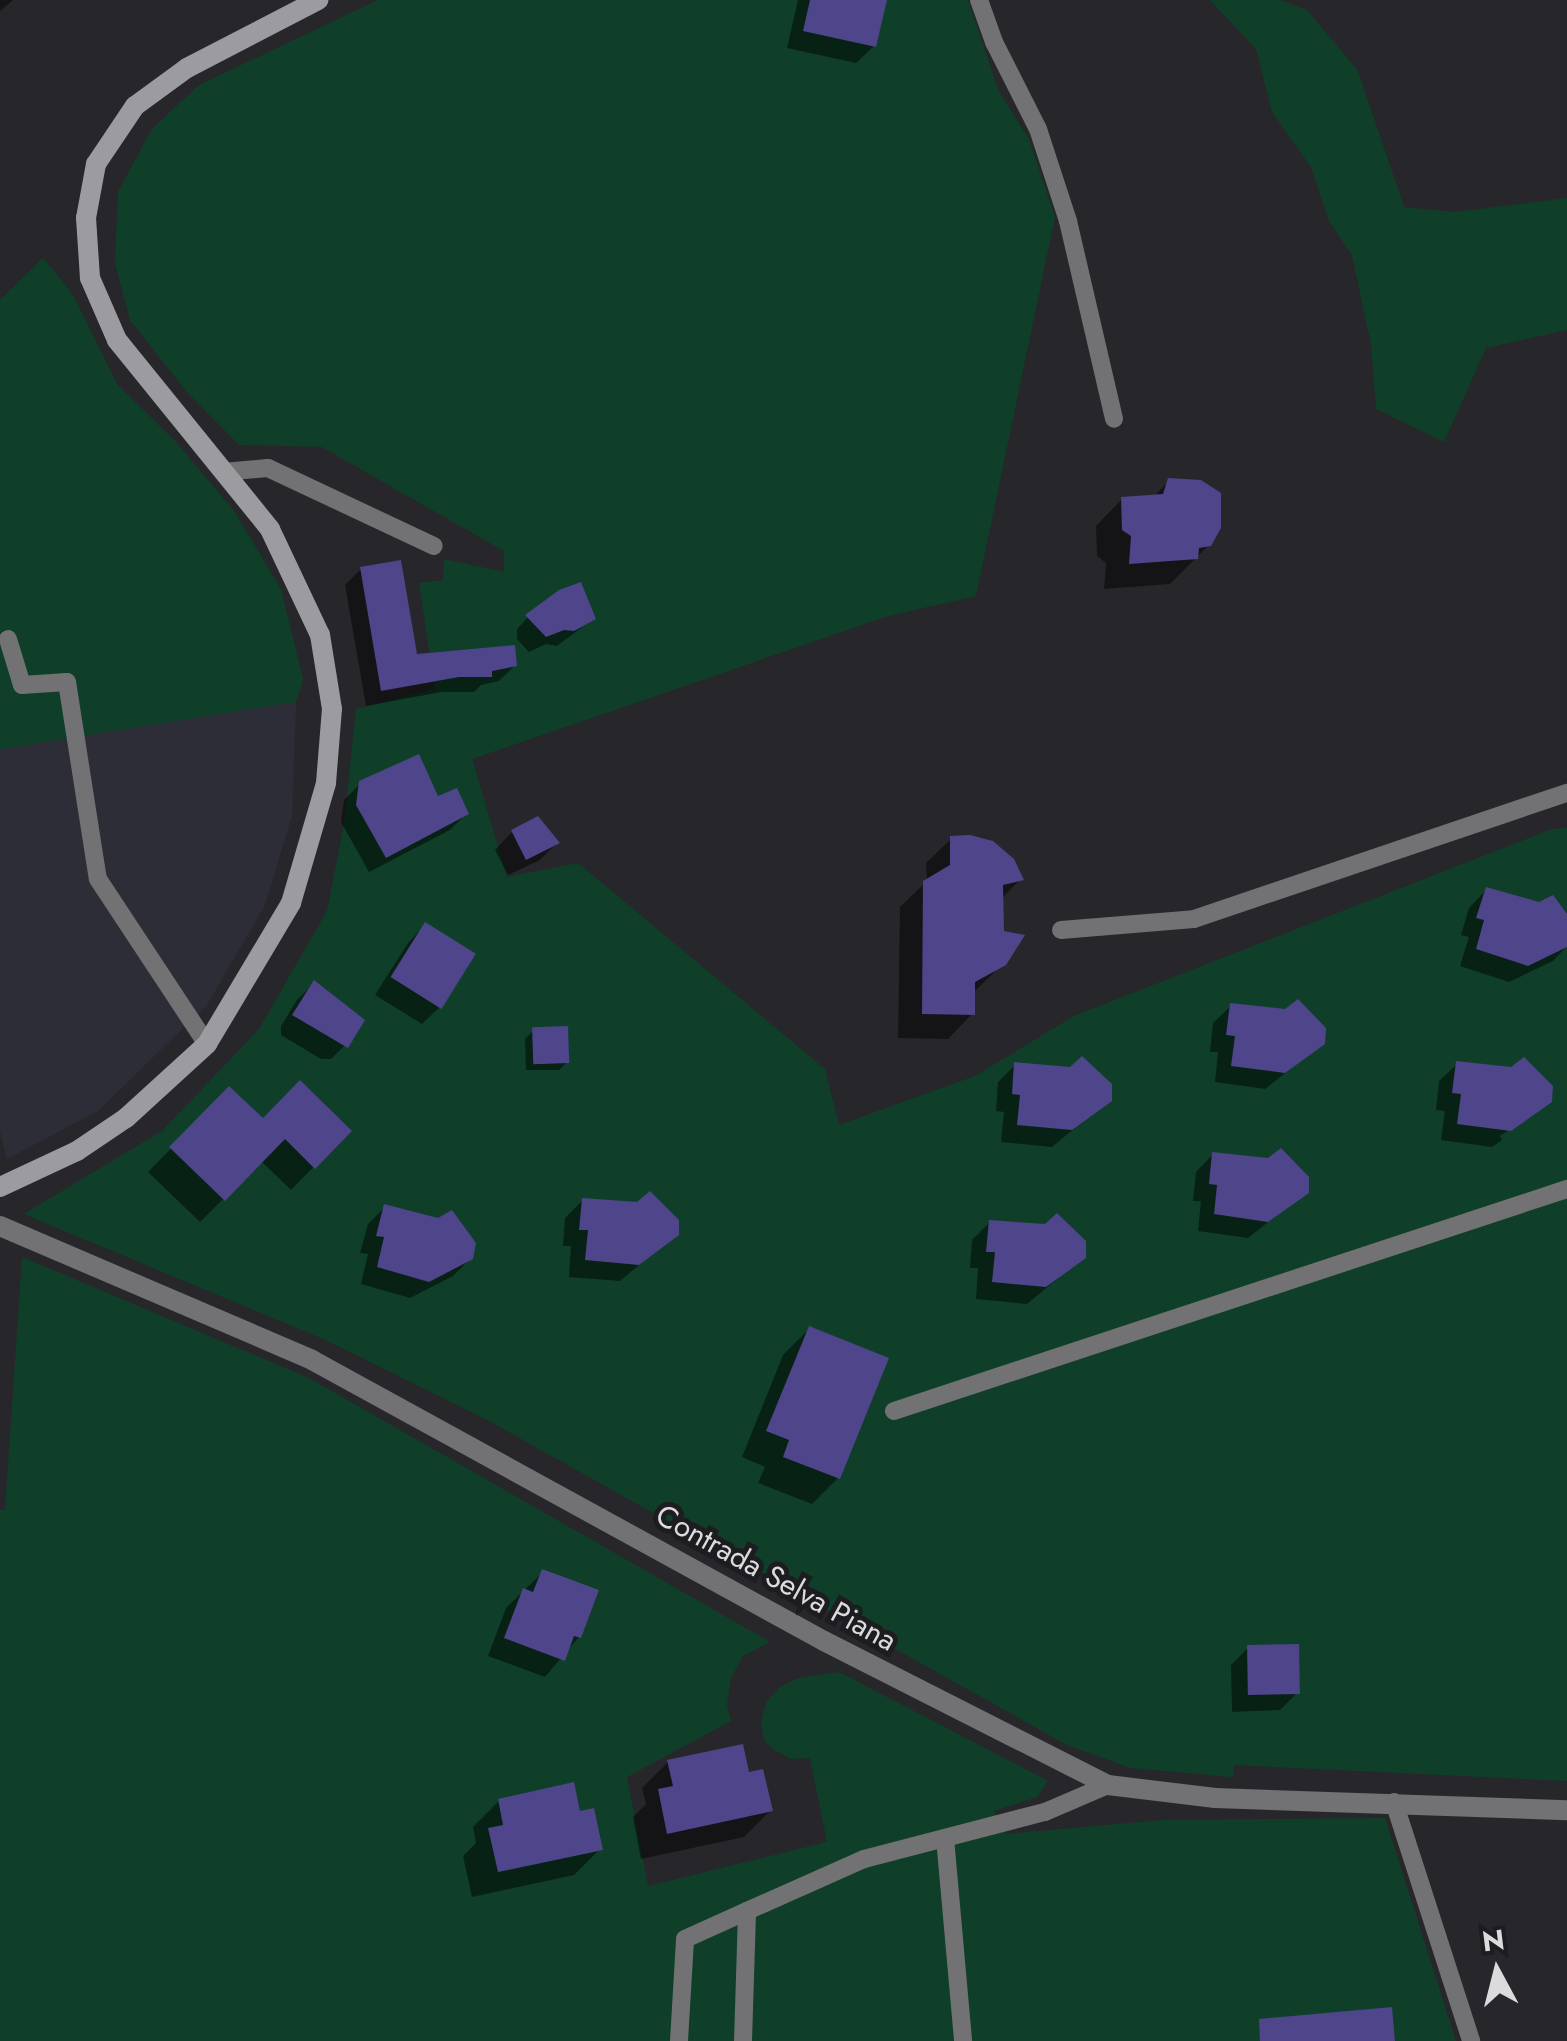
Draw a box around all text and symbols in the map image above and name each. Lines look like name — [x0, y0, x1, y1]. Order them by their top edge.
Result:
street label: Contrada Selva Piana — [649, 1497, 903, 1659]
text: N — [1480, 1919, 1507, 1962]
north arrow — [1447, 1921, 1547, 2021]

